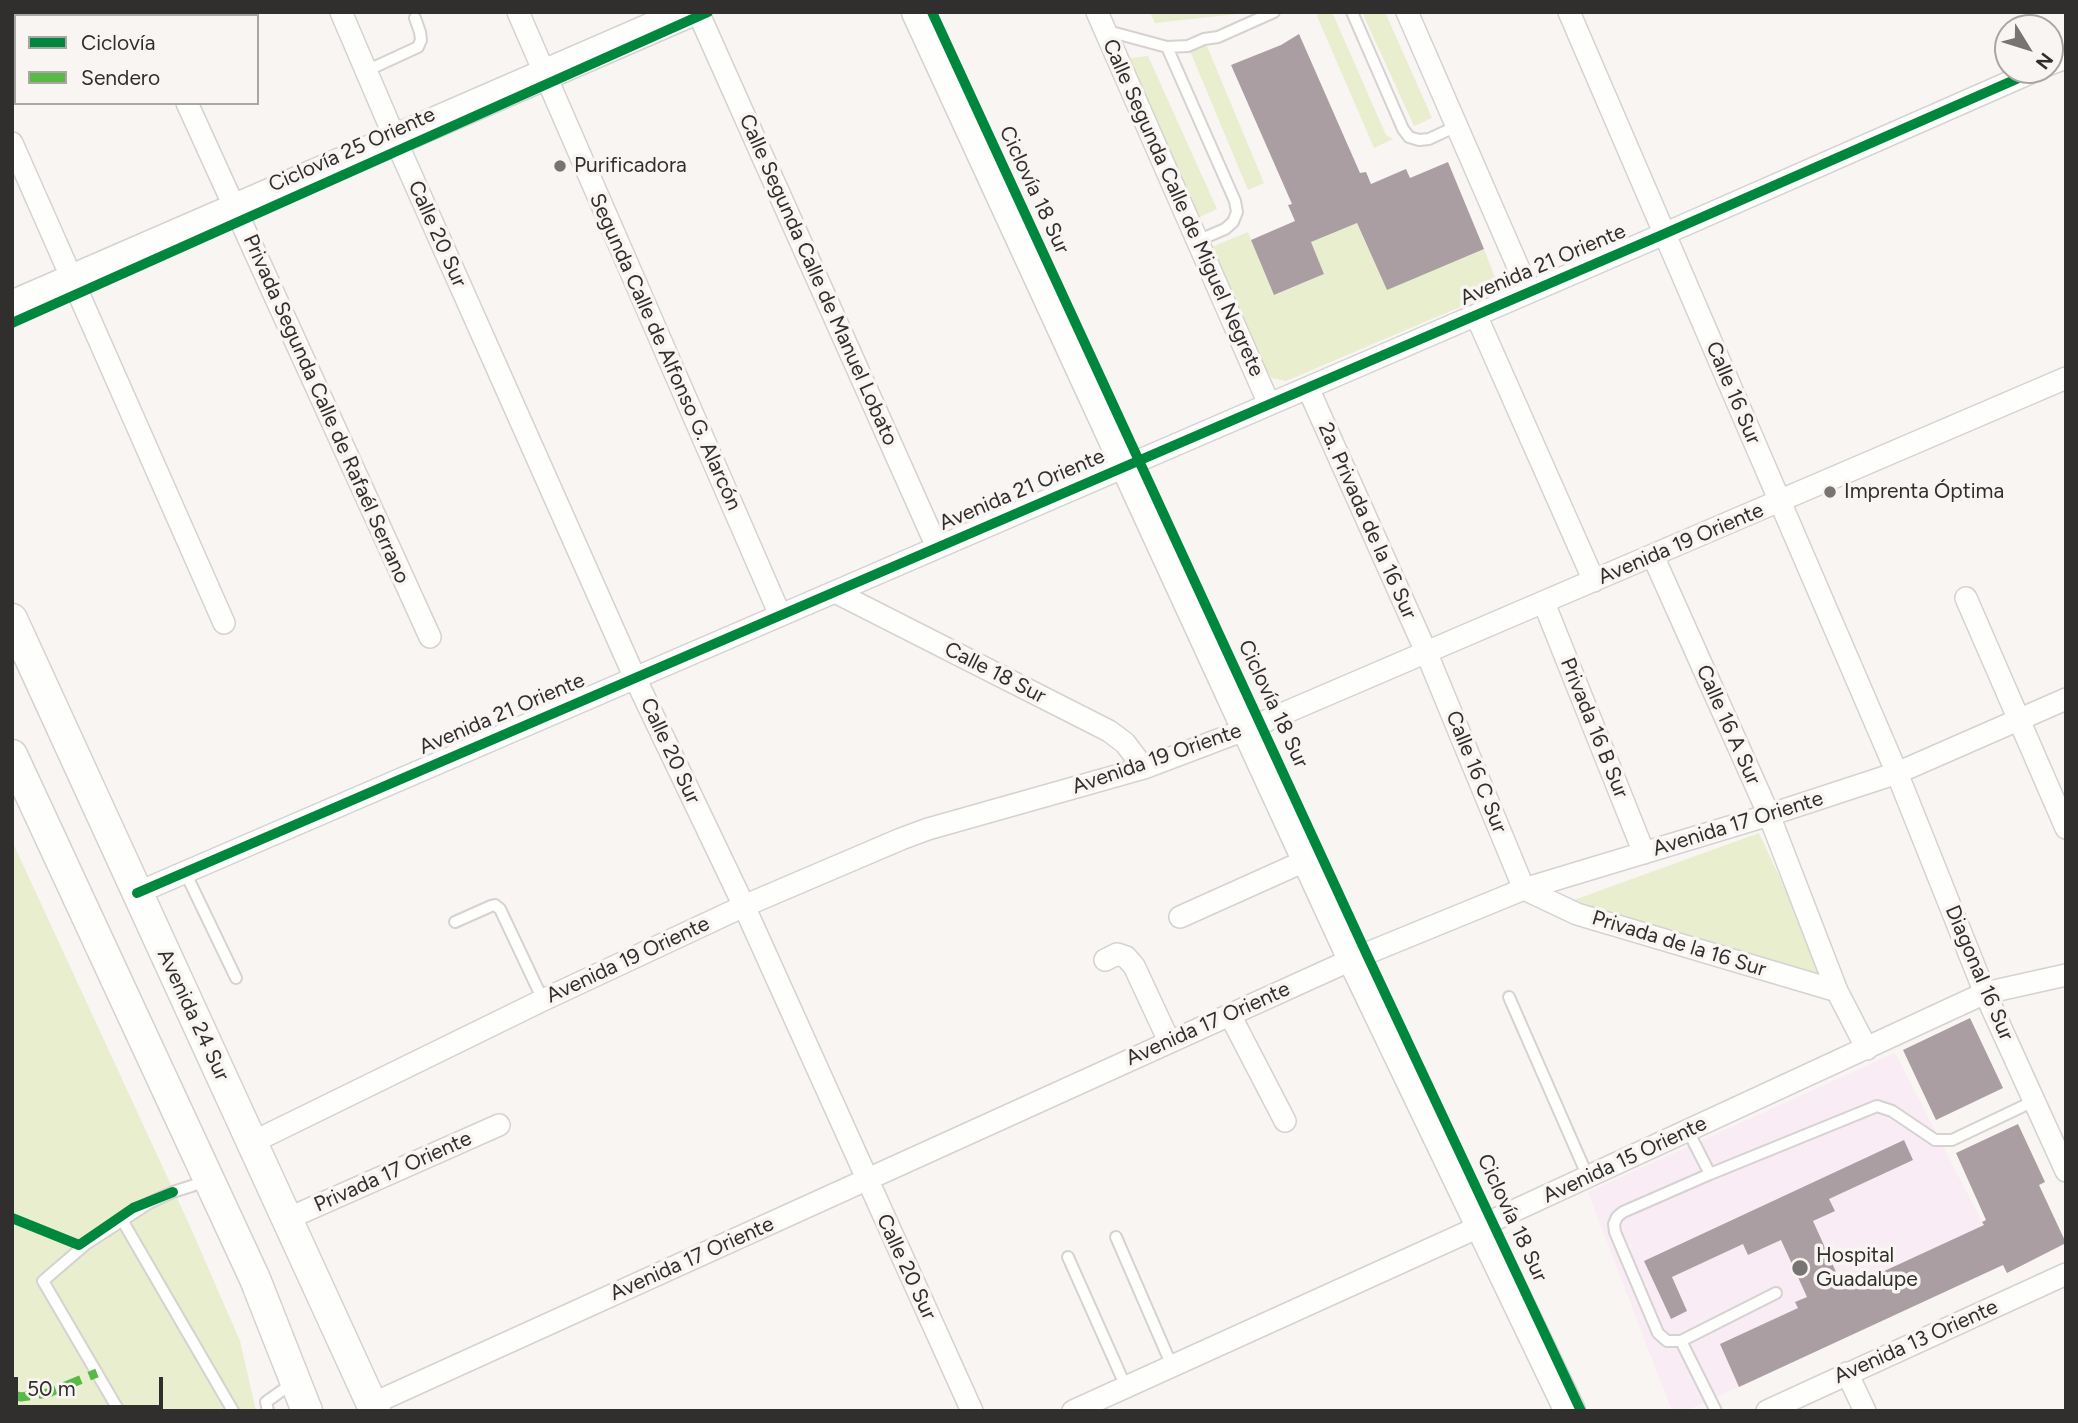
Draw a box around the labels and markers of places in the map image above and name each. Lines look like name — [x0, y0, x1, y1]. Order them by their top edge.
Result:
place label: Purificadora — [574, 153, 687, 179]
marker: Purificadora — [552, 158, 568, 174]
place label: Imprenta Óptima — [1844, 479, 2004, 505]
marker: Imprenta Óptima — [1822, 484, 1838, 500]
place label: Hospital Guadalupe — [1816, 1243, 1918, 1293]
marker: Hospital Guadalupe — [1790, 1258, 1810, 1278]

